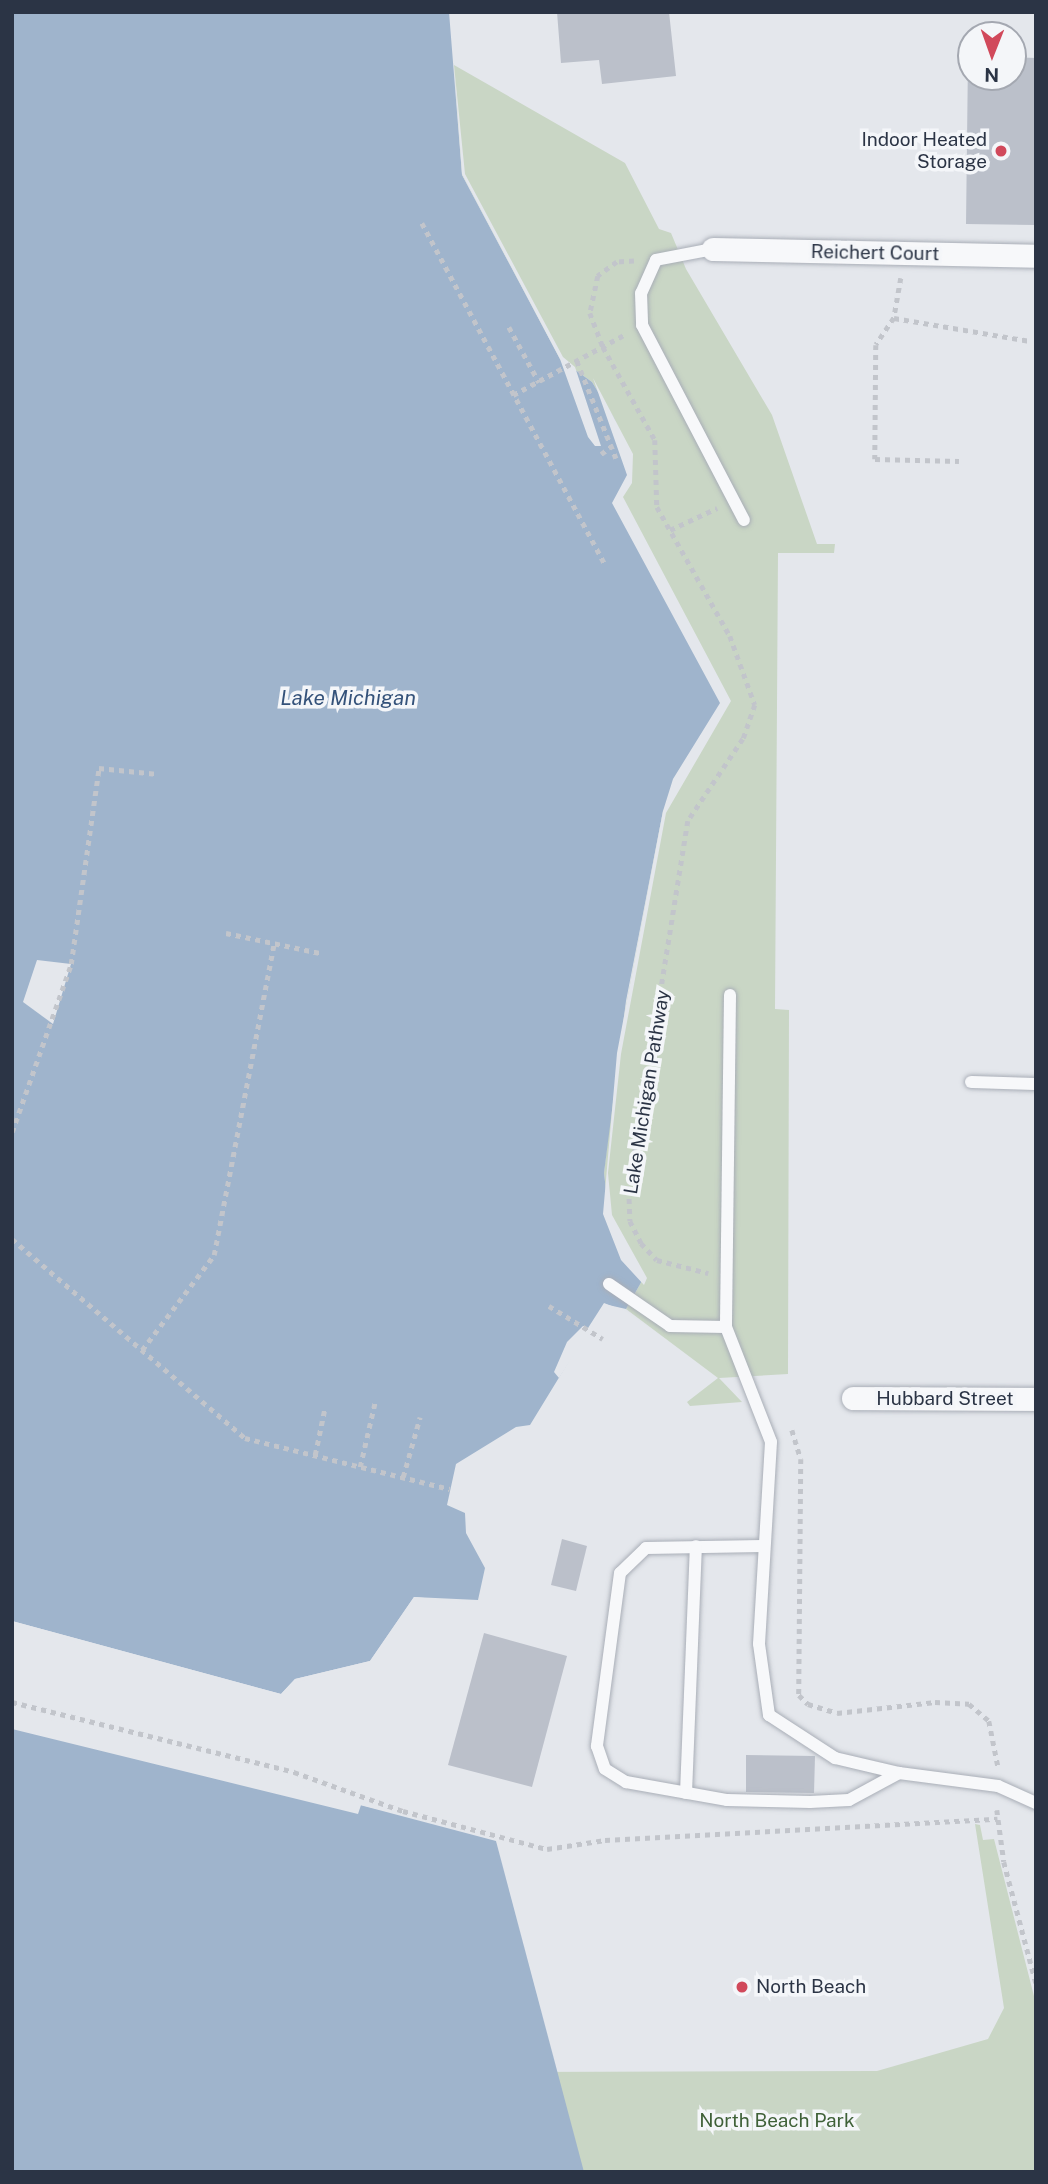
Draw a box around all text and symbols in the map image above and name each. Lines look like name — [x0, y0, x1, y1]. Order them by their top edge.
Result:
north arrow — [957, 21, 1027, 91]
text: N — [984, 64, 999, 86]
place label: Indoor Heated Storage — [861, 129, 987, 173]
marker: Indoor Heated Storage — [993, 143, 1009, 159]
street label: Reichert Court — [811, 240, 939, 266]
water label: Lake Michigan — [280, 685, 416, 711]
street label: Lake Michigan Pathway — [620, 988, 674, 1196]
street label: Hubbard Street — [876, 1388, 1014, 1410]
place label: North Beach — [756, 1976, 866, 1998]
marker: North Beach — [734, 1979, 750, 1995]
park label: North Beach Park — [699, 2110, 855, 2132]

